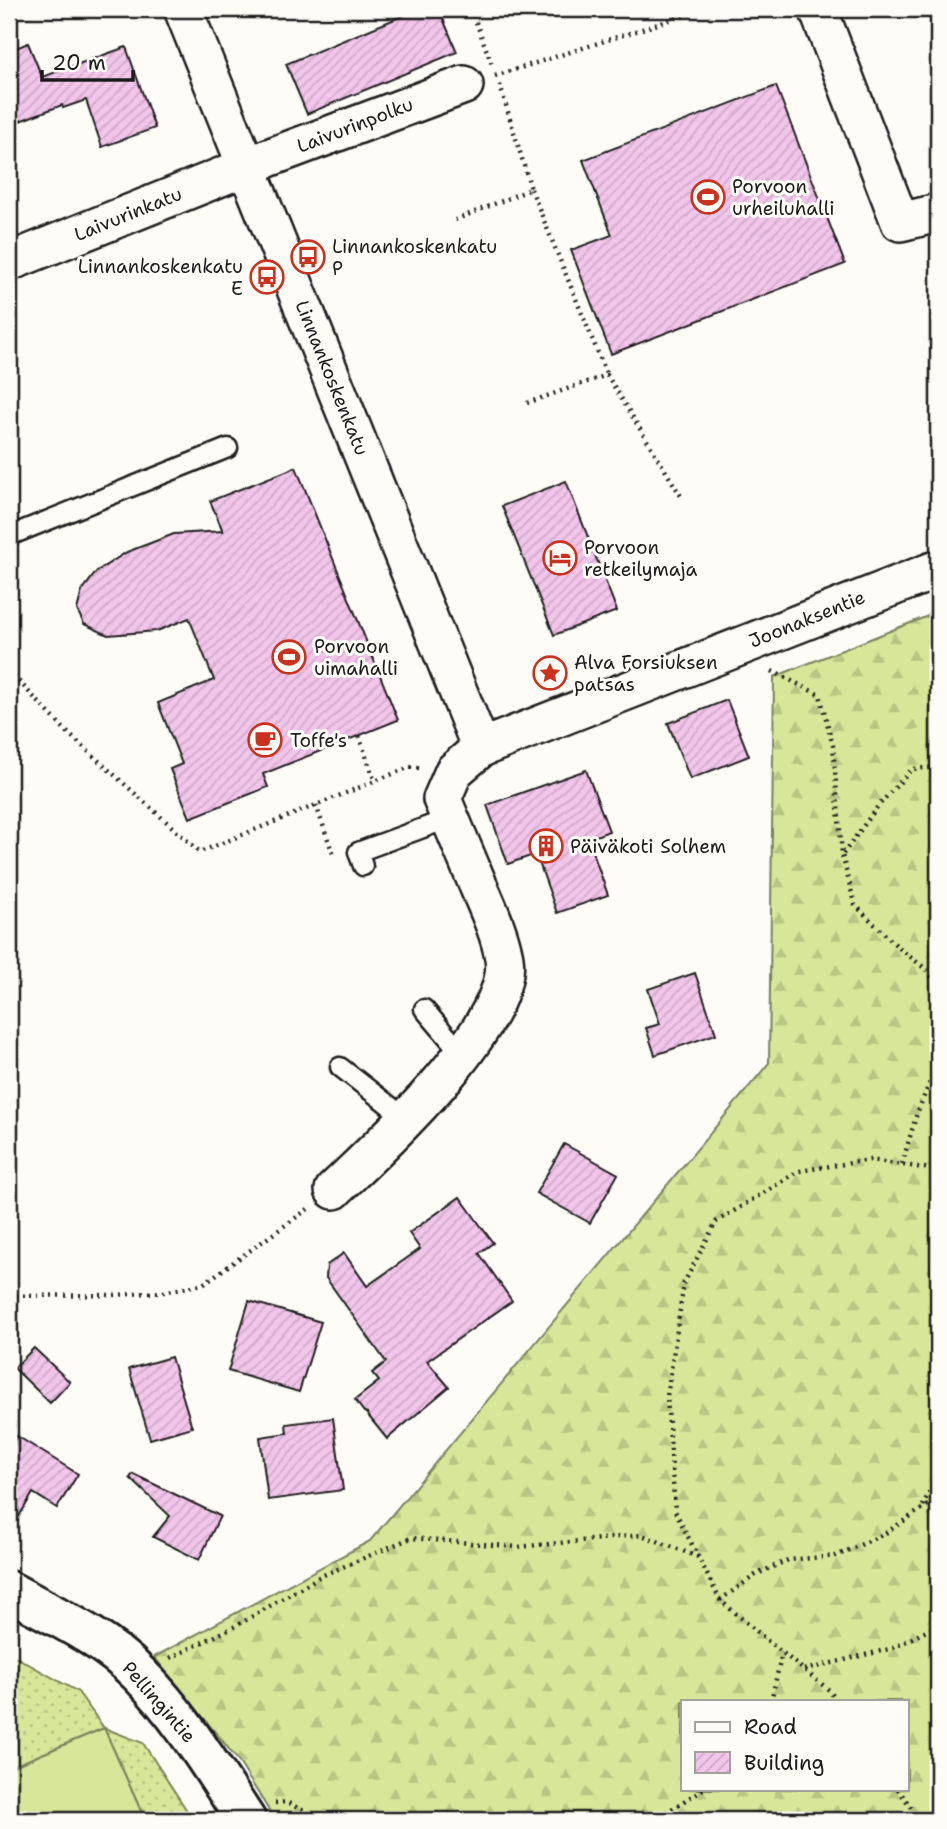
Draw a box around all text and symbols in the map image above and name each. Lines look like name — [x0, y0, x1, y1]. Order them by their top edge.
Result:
scale bar — [42, 38, 133, 82]
text: 20 m — [52, 49, 106, 77]
street label: Laivurinpolku — [293, 91, 417, 159]
place label: Porvoon urheiluhalli — [732, 174, 835, 221]
sports icon: Porvoon urheiluhalli — [689, 178, 727, 216]
street label: Laivurinkatu — [70, 181, 186, 247]
place label: Linnankoskenkatu P — [332, 234, 497, 281]
bus stop icon: Linnankoskenkatu P — [289, 238, 327, 276]
place label: Linnankoskenkatu E — [78, 254, 243, 301]
bus stop icon: Linnankoskenkatu E — [248, 258, 286, 296]
street label: Linnankoskenkatu — [289, 297, 375, 459]
place label: Porvoon retkeilymaja — [584, 535, 697, 582]
hotel icon: Porvoon retkeilymaja — [541, 539, 579, 577]
street label: Joonaksentie — [745, 584, 869, 654]
place label: Porvoon uimahalli — [314, 634, 398, 681]
sports icon: Porvoon uimahalli — [270, 638, 308, 676]
place label: Alva Forsiuksen patsas — [574, 650, 718, 697]
place icon: Alva Forsiuksen patsas — [531, 654, 569, 692]
cafe icon: Toffe's — [246, 721, 284, 759]
place label: Toffe's — [290, 728, 347, 753]
building icon: Päiväkoti Solhem — [527, 827, 565, 865]
place label: Päiväkoti Solhem — [570, 834, 726, 859]
street label: Pellingintie — [117, 1656, 201, 1748]
legend — [681, 1700, 908, 1790]
text: Road — [744, 1713, 797, 1741]
text: Building — [744, 1749, 824, 1777]

